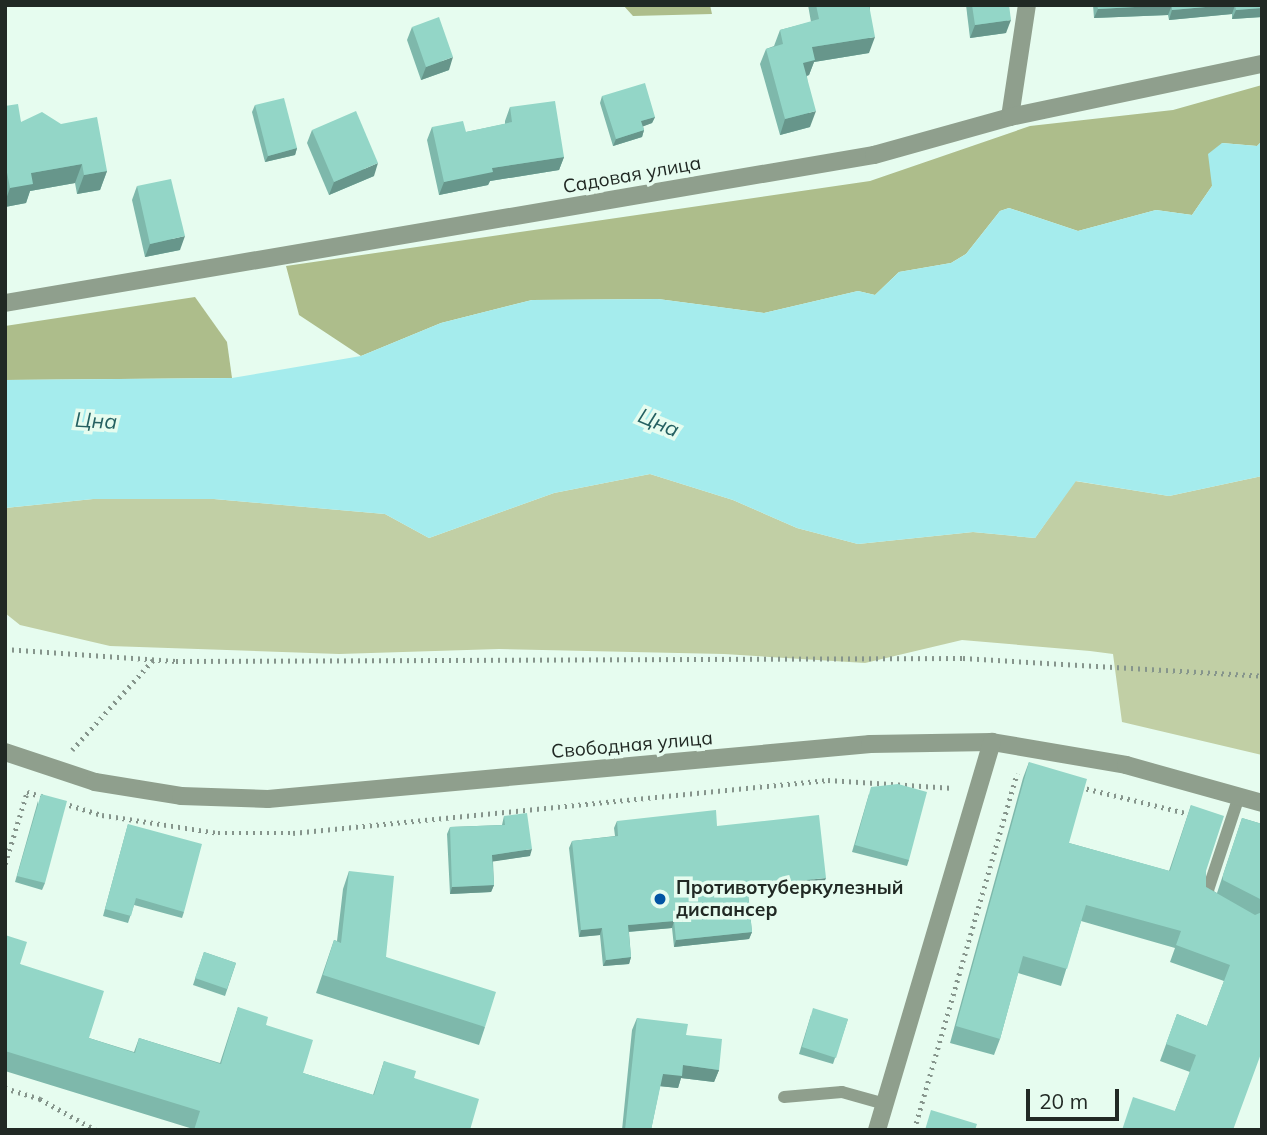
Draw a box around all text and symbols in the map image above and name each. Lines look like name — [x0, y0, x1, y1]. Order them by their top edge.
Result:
street label: Садовая улица — [561, 152, 703, 198]
water label: Цна — [635, 402, 683, 442]
water label: Цна — [74, 406, 118, 434]
street label: Свободная улица — [550, 727, 714, 763]
place label: Противотуберкулезный диспансер — [676, 877, 903, 921]
marker: Противотуберкулезный диспансер — [650, 889, 670, 909]
scale bar — [1029, 1076, 1122, 1120]
text: 20 m — [1039, 1088, 1088, 1114]

